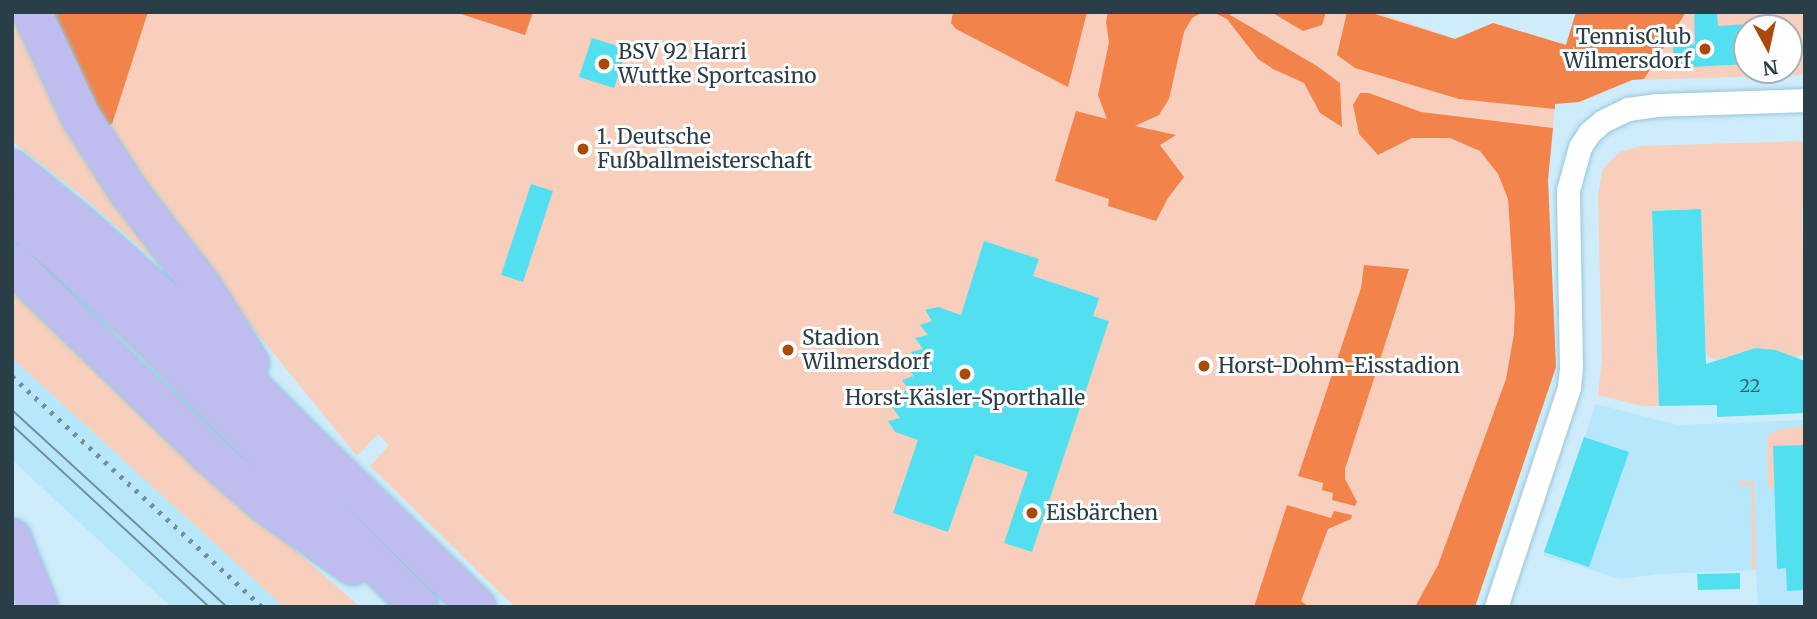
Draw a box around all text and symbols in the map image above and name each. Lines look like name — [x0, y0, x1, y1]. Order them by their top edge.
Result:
north arrow — [1733, 14, 1803, 84]
place label: TennisClub Wilmersdorf — [1563, 24, 1691, 74]
place label: BSV 92 Harri Wuttke Sportcasino — [618, 39, 817, 89]
marker: TennisClub Wilmersdorf — [1697, 41, 1713, 57]
text: N — [1762, 55, 1780, 81]
marker: BSV 92 Harri Wuttke Sportcasino — [596, 56, 612, 72]
place label: 1. Deutsche Fußballmeisterschaft — [597, 124, 812, 174]
marker: 1. Deutsche Fußballmeisterschaft — [575, 141, 591, 157]
place label: Stadion Wilmersdorf — [802, 325, 930, 375]
marker: Stadion Wilmersdorf — [780, 342, 796, 358]
place label: Horst-Dohm-Eisstadion — [1218, 353, 1460, 379]
marker: Horst-Dohm-Eisstadion — [1196, 358, 1212, 374]
marker: Horst-Käsler-Sporthalle — [957, 366, 973, 382]
house number: 22 — [1739, 375, 1761, 397]
place label: Horst-Käsler-Sporthalle — [845, 385, 1085, 411]
place label: Eisbärchen — [1046, 500, 1158, 526]
marker: Eisbärchen — [1024, 505, 1040, 521]

